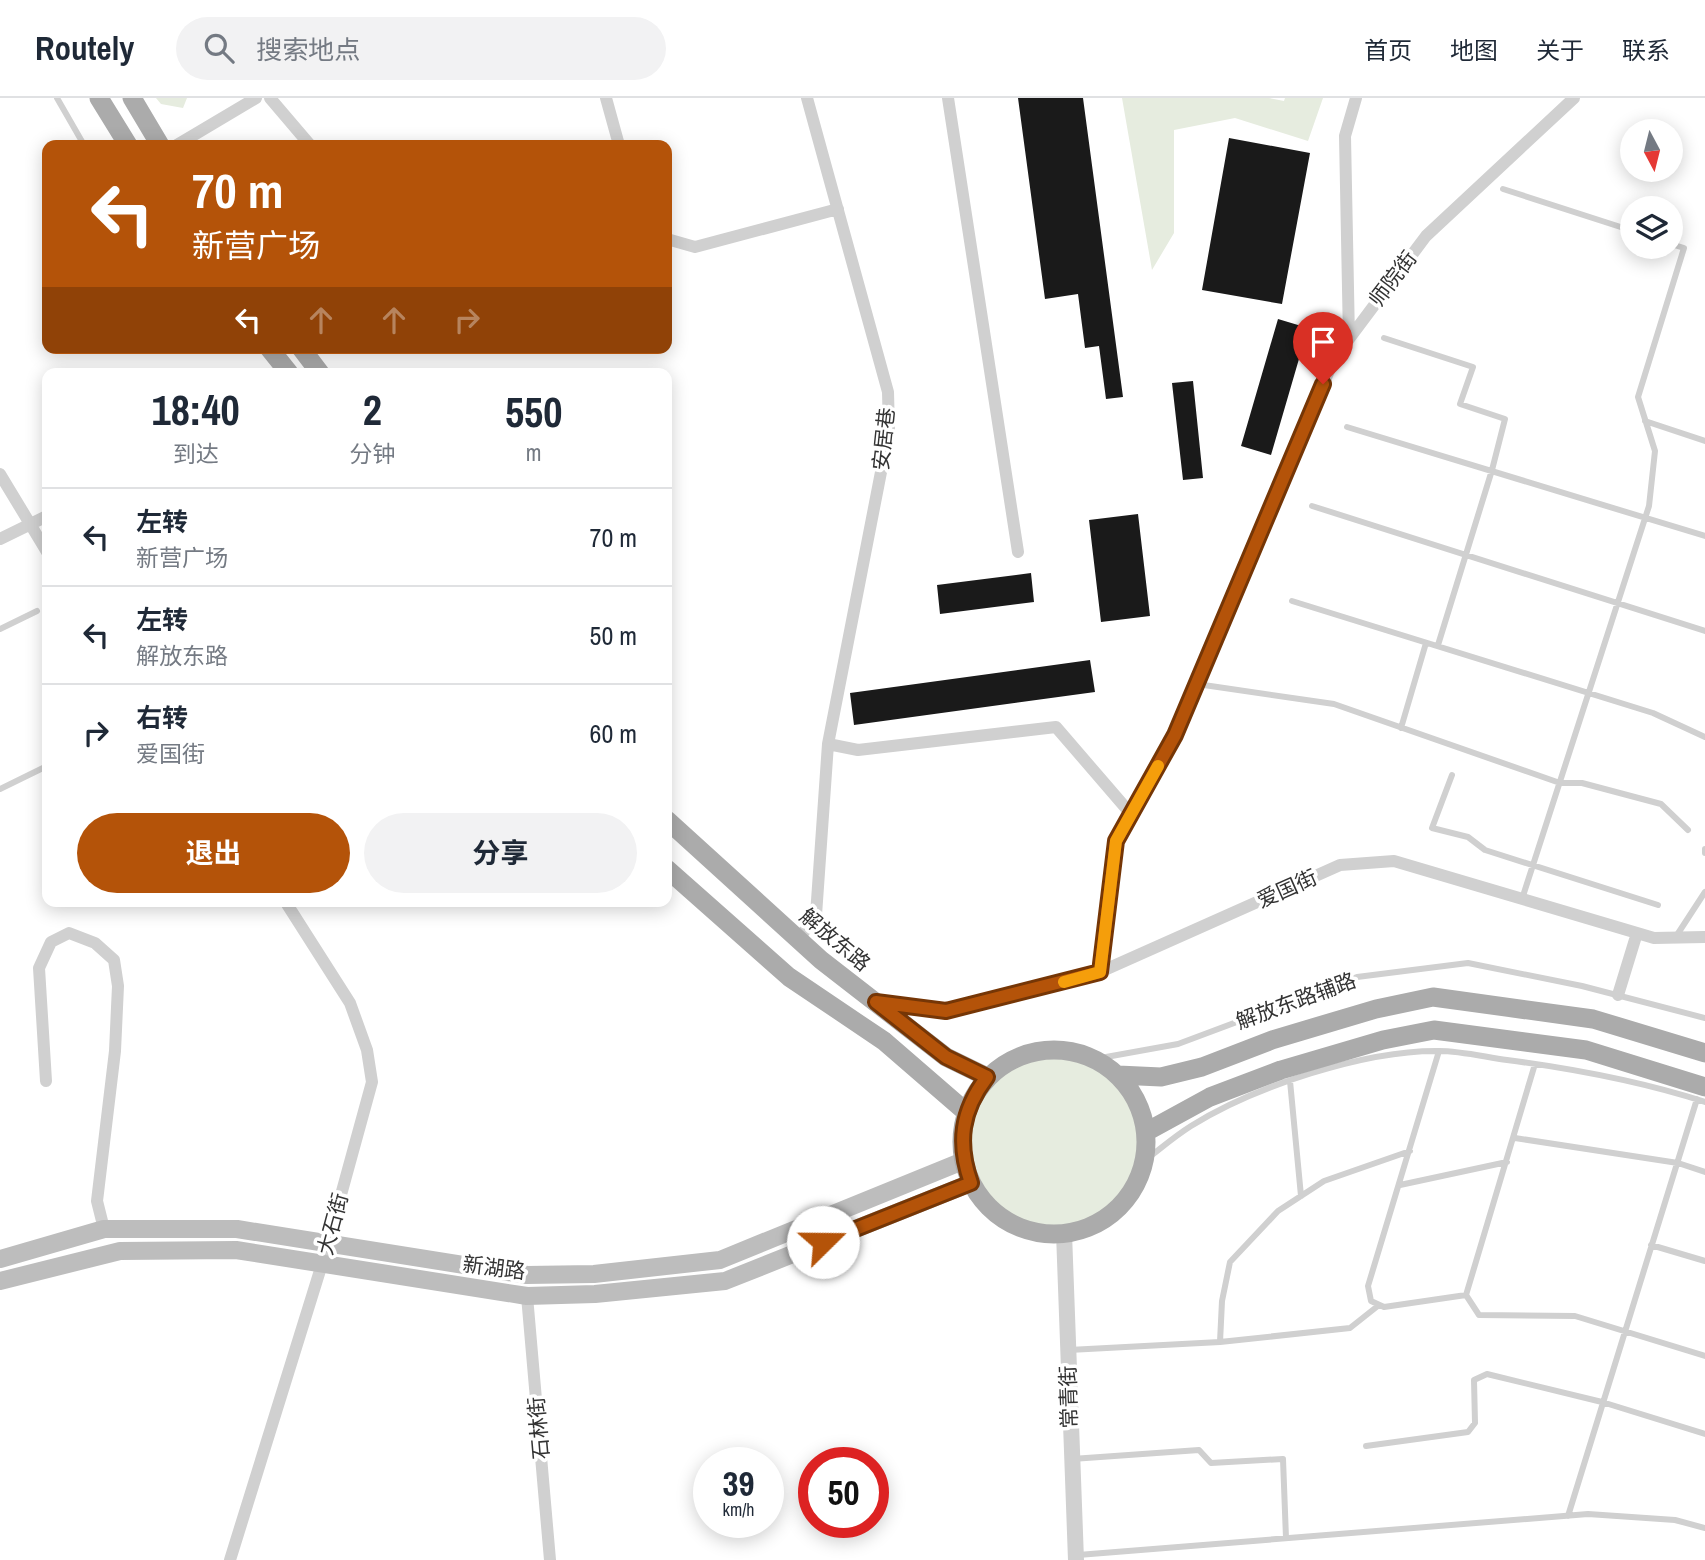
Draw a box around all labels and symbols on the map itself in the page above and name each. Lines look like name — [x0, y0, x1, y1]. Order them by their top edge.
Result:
north arrow — [1620, 119, 1684, 182]
street label: 师院街 — [1362, 245, 1423, 313]
pin — [1293, 312, 1353, 384]
street label: 安居巷 — [866, 406, 901, 472]
street label: 爱国街 — [1252, 862, 1321, 915]
street label: 解放东路 — [794, 902, 877, 978]
street label: 解放东路辅路 — [1232, 965, 1360, 1036]
street label: 大石街 — [310, 1190, 355, 1258]
position arrow — [786, 1205, 860, 1279]
street label: 新湖路 — [461, 1249, 527, 1286]
street label: 常青街 — [1053, 1365, 1084, 1429]
street label: 石林街 — [521, 1395, 556, 1461]
speed limit sign: 50 — [798, 1447, 889, 1538]

